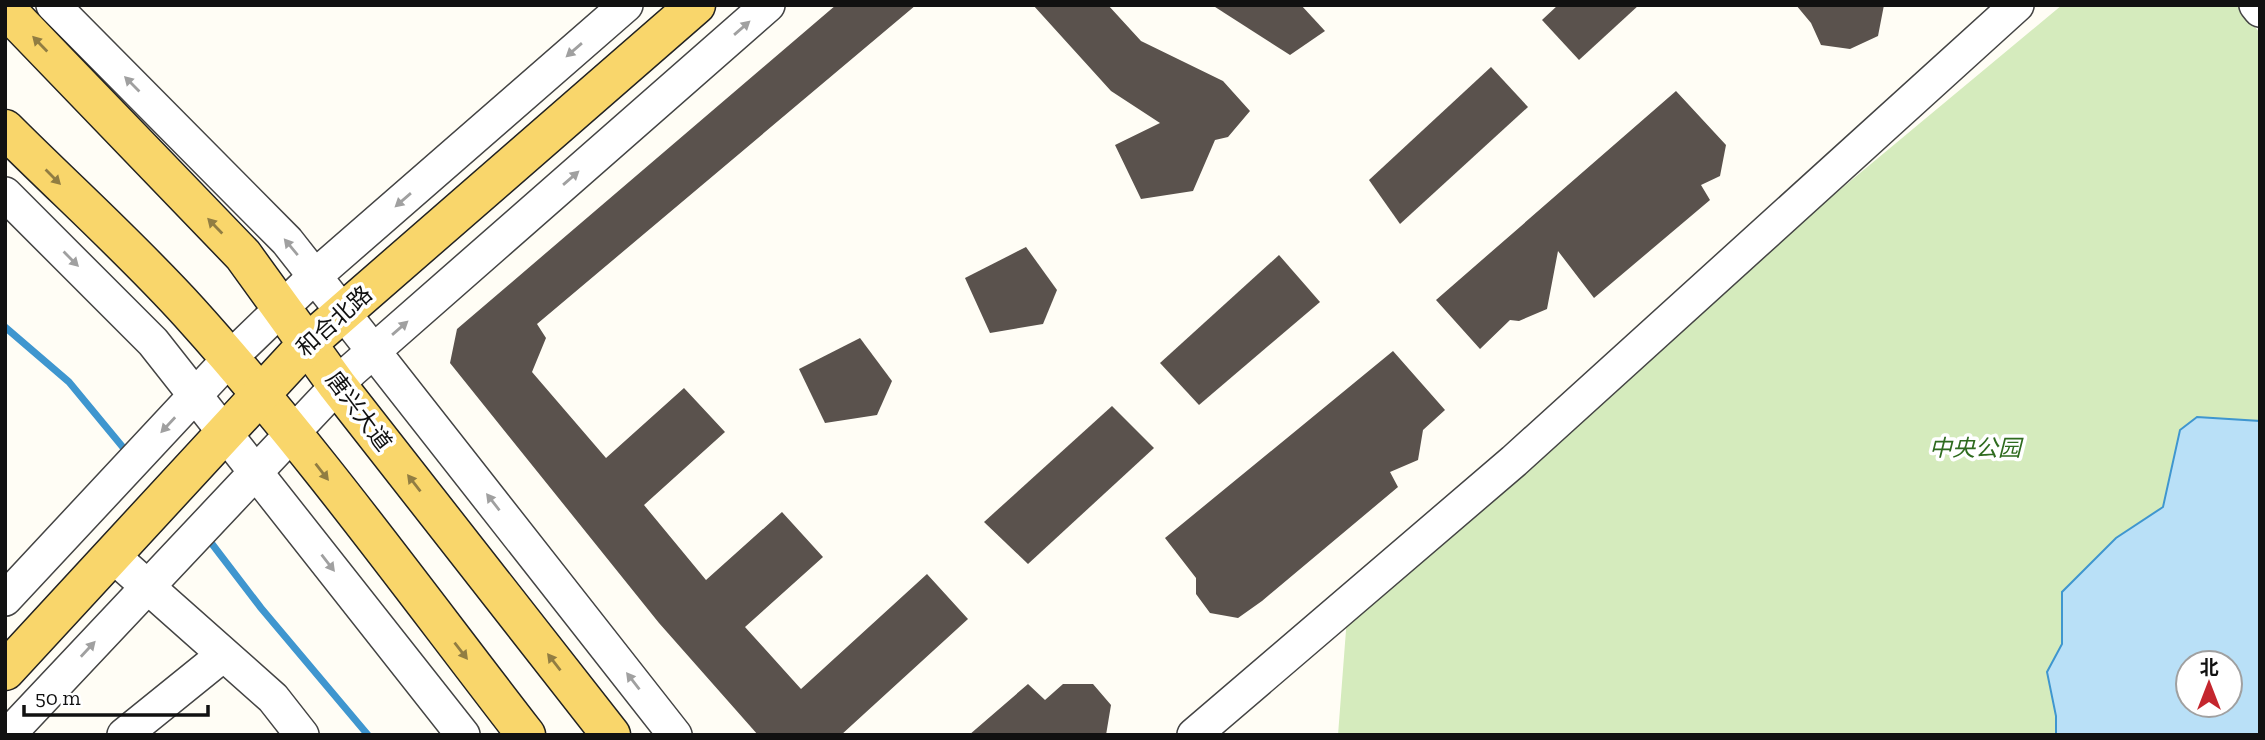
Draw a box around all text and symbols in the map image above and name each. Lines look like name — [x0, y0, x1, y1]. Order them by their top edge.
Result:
one-way arrow — [734, 21, 751, 36]
one-way arrow — [32, 36, 48, 53]
one-way arrow — [565, 42, 583, 58]
one-way arrow — [123, 76, 140, 93]
one-way arrow — [45, 168, 61, 185]
one-way arrow — [562, 170, 580, 186]
one-way arrow — [394, 192, 412, 208]
one-way arrow — [206, 217, 223, 234]
one-way arrow — [284, 238, 299, 255]
one-way arrow — [62, 251, 79, 268]
street label: 和合北路 — [290, 280, 378, 362]
one-way arrow — [391, 320, 409, 336]
street label: 唐兴大道 — [320, 366, 398, 456]
one-way arrow — [160, 416, 176, 434]
park label: 中央公园 — [1929, 434, 2024, 462]
one-way arrow — [314, 462, 329, 480]
one-way arrow — [406, 474, 421, 492]
one-way arrow — [486, 493, 500, 511]
one-way arrow — [321, 554, 336, 572]
one-way arrow — [80, 640, 96, 658]
one-way arrow — [454, 642, 469, 660]
north arrow — [2174, 649, 2244, 719]
one-way arrow — [546, 653, 561, 671]
text: 北 — [2199, 656, 2219, 679]
one-way arrow — [627, 672, 641, 690]
scale bar — [24, 674, 208, 718]
text: 50 m — [35, 685, 81, 710]

